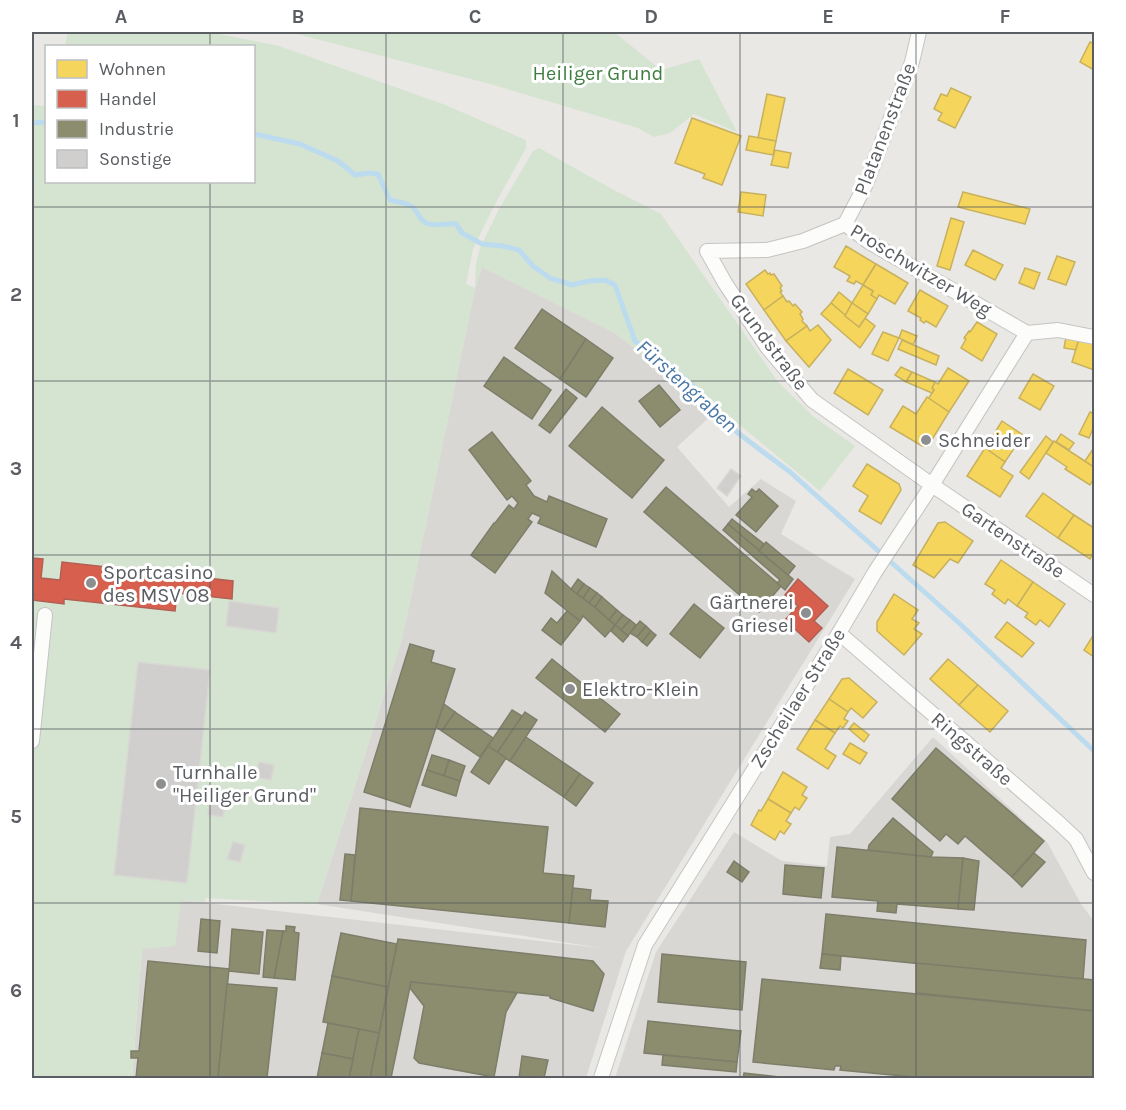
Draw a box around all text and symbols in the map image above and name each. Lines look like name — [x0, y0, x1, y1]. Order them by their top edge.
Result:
text: A — [115, 5, 128, 28]
text: B — [292, 5, 304, 28]
text: C — [469, 5, 481, 28]
text: D — [644, 5, 658, 28]
text: E — [822, 5, 834, 28]
text: F — [1000, 5, 1011, 28]
legend — [45, 45, 255, 183]
text: Wohnen — [99, 58, 166, 80]
street label: Platanenstraße — [849, 60, 921, 198]
park label: Heiliger Grund — [533, 62, 663, 85]
text: Handel — [99, 88, 157, 110]
text: 1 — [12, 109, 20, 132]
text: Industrie — [99, 118, 174, 140]
text: Sonstige — [99, 148, 172, 170]
street label: Proschwitzer Weg — [846, 219, 996, 321]
text: 2 — [10, 283, 22, 306]
street label: Grundstraße — [725, 289, 813, 395]
water label: Fürstengraben — [632, 335, 742, 437]
place label: Schneider — [938, 429, 1031, 452]
marker: Schneider — [919, 433, 933, 447]
text: 3 — [10, 457, 22, 480]
street label: Gartenstraße — [957, 497, 1069, 583]
place label: Sportcasino des MSV 08 — [103, 561, 213, 607]
marker: Sportcasino des MSV 08 — [84, 576, 98, 590]
place label: Gärtnerei Griesel — [710, 591, 794, 637]
marker: Gärtnerei Griesel — [799, 606, 813, 620]
street label: Zscheilaer Straße — [746, 624, 850, 772]
text: 4 — [10, 631, 22, 654]
place label: Elektro-Klein — [582, 678, 699, 701]
marker: Elektro-Klein — [563, 682, 577, 696]
street label: Ringstraße — [927, 707, 1017, 791]
place label: Turnhalle "Heiliger Grund" — [173, 761, 316, 807]
marker: Turnhalle "Heiliger Grund" — [154, 777, 168, 791]
text: 5 — [10, 805, 22, 828]
text: 6 — [10, 979, 22, 1002]

